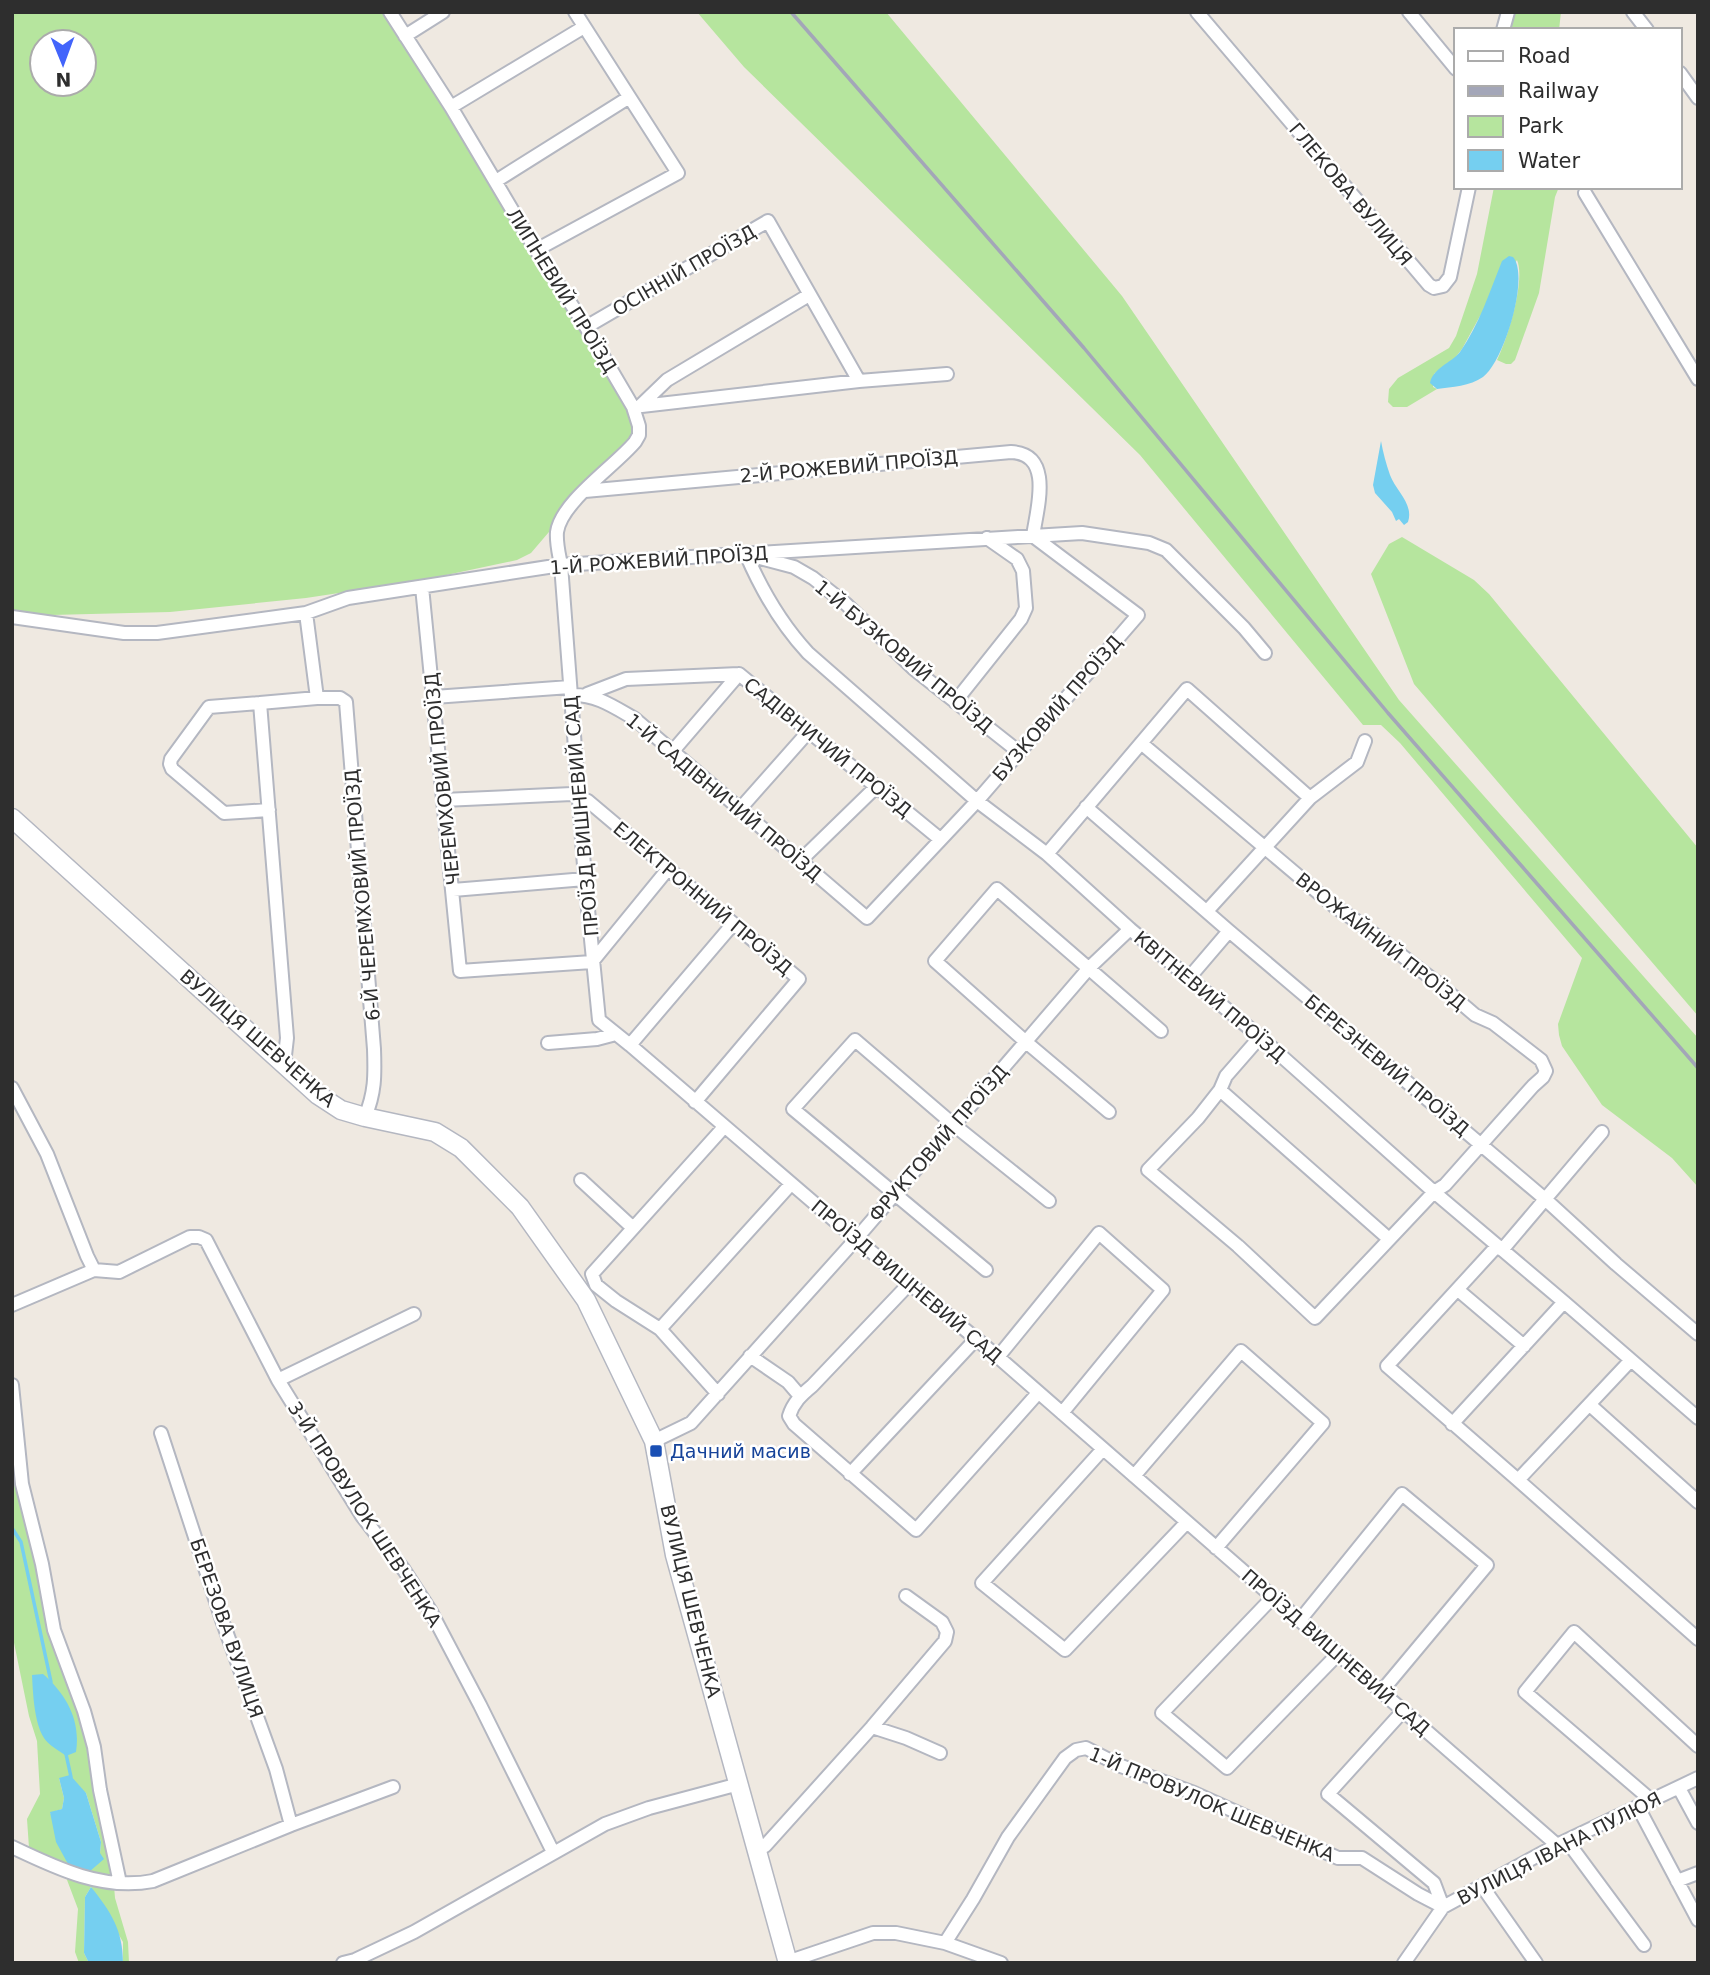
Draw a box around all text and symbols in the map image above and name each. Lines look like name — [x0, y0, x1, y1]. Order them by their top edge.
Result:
north arrow — [28, 28, 98, 98]
legend — [1454, 28, 1682, 189]
text: Road — [1518, 44, 1571, 68]
text: N — [55, 69, 71, 91]
text: Railway — [1518, 79, 1599, 103]
text: Park — [1518, 114, 1564, 138]
street label: ГЛЕКОВА ВУЛИЦЯ — [1285, 118, 1417, 270]
text: Water — [1518, 149, 1580, 173]
street label: ЛИПНЕВИЙ ПРОЇЗД — [502, 204, 622, 376]
street label: ОСІННІЙ ПРОЇЗД — [609, 220, 759, 320]
street label: 2-Й РОЖЕВИЙ ПРОЇЗД — [739, 446, 959, 486]
street label: 1-Й РОЖЕВИЙ ПРОЇЗД — [549, 541, 769, 579]
street label: 1-Й БУЗКОВИЙ ПРОЇЗД — [811, 575, 997, 737]
street label: БУЗКОВИЙ ПРОЇЗД — [988, 631, 1126, 785]
street label: ЧЕРЕМХОВИЙ ПРОЇЗД — [420, 672, 464, 886]
street label: САДІВНИЧИЙ ПРОЇЗД — [740, 673, 916, 821]
street label: ПРОЇЗД ВИШНЕВИЙ САД — [560, 695, 602, 937]
street label: 1-Й САДІВНИЧИЙ ПРОЇЗД — [622, 709, 826, 885]
street label: 6-Й ЧЕРЕМХОВИЙ ПРОЇЗД — [340, 768, 384, 1022]
street label: ЕЛЕКТРОННИЙ ПРОЇЗД — [609, 817, 797, 979]
street label: ВРОЖАЙНИЙ ПРОЇЗД — [1292, 868, 1470, 1014]
street label: КВІТНЕВИЙ ПРОЇЗД — [1130, 926, 1290, 1066]
street label: ВУЛИЦЯ ШЕВЧЕНКА — [176, 965, 340, 1111]
street label: БЕРЕЗНЕВИЙ ПРОЇЗД — [1300, 990, 1474, 1140]
street label: ФРУКТОВИЙ ПРОЇЗД — [864, 1060, 1012, 1226]
street label: ПРОЇЗД ВИШНЕВИЙ САД — [807, 1195, 1007, 1367]
street label: 3-Й ПРОВУЛОК ШЕВЧЕНКА — [284, 1397, 446, 1631]
place label: Дачний масив — [670, 1440, 811, 1462]
marker: Дачний масив — [648, 1443, 664, 1459]
street label: ВУЛИЦЯ ШЕВЧЕНКА — [656, 1502, 726, 1700]
street label: БЕРЕЗОВА ВУЛИЦЯ — [186, 1535, 268, 1721]
street label: ПРОЇЗД ВИШНЕВИЙ САД — [1238, 1564, 1434, 1740]
street label: 1-Й ПРОВУЛОК ШЕВЧЕНКА — [1086, 1742, 1338, 1866]
street label: ВУЛИЦЯ ІВАНА ПУЛЮЯ — [1453, 1787, 1665, 1909]

